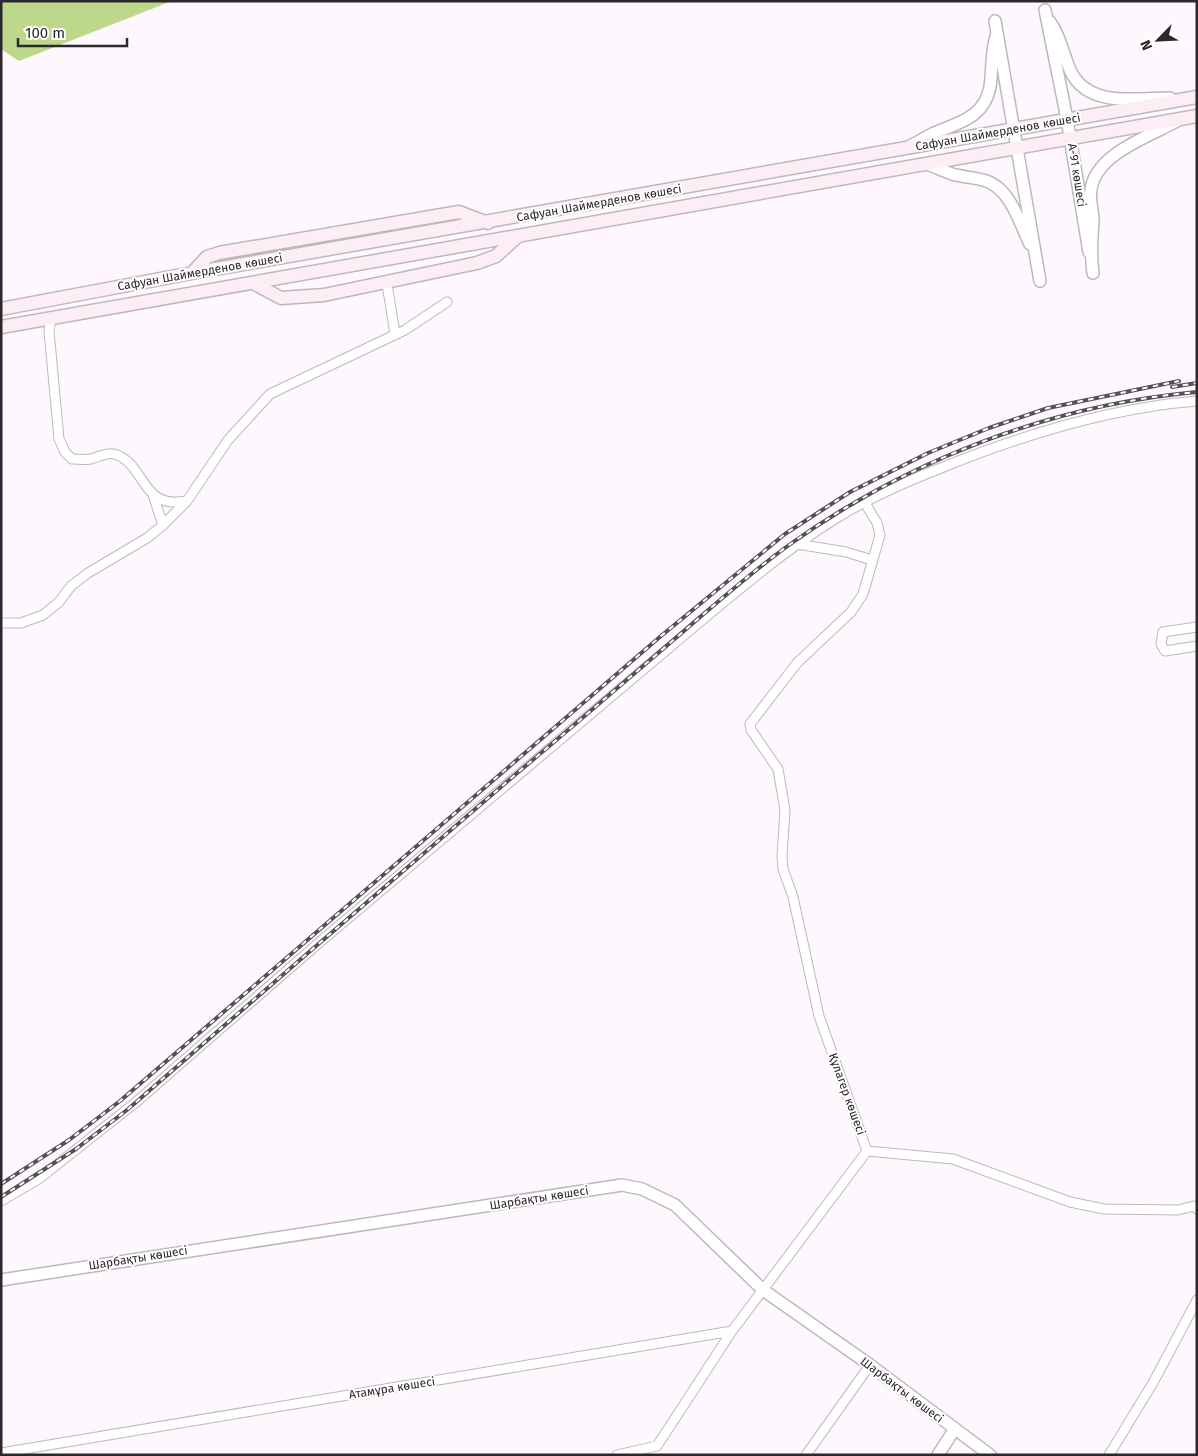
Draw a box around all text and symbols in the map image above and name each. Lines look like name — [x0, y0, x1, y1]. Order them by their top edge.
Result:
scale bar — [18, 15, 126, 47]
north arrow — [1133, 15, 1183, 65]
text: 100 m — [25, 24, 65, 42]
text: N — [1137, 37, 1156, 53]
street label: Сафуан Шаймерденов көшесі — [914, 111, 1082, 153]
street label: А-91 көшесі — [1065, 142, 1089, 208]
street label: Сафуан Шаймерденов көшесі — [515, 182, 683, 224]
street label: Сафуан Шаймерденов көшесі — [116, 251, 284, 293]
street label: Құлагер көшесі — [826, 1051, 868, 1137]
street label: Шарбақты көшесі — [488, 1183, 590, 1213]
street label: Шарбақты көшесі — [87, 1243, 189, 1273]
street label: Шарбақты көшесі — [858, 1354, 946, 1426]
street label: Атамұра көшесі — [348, 1374, 436, 1402]

